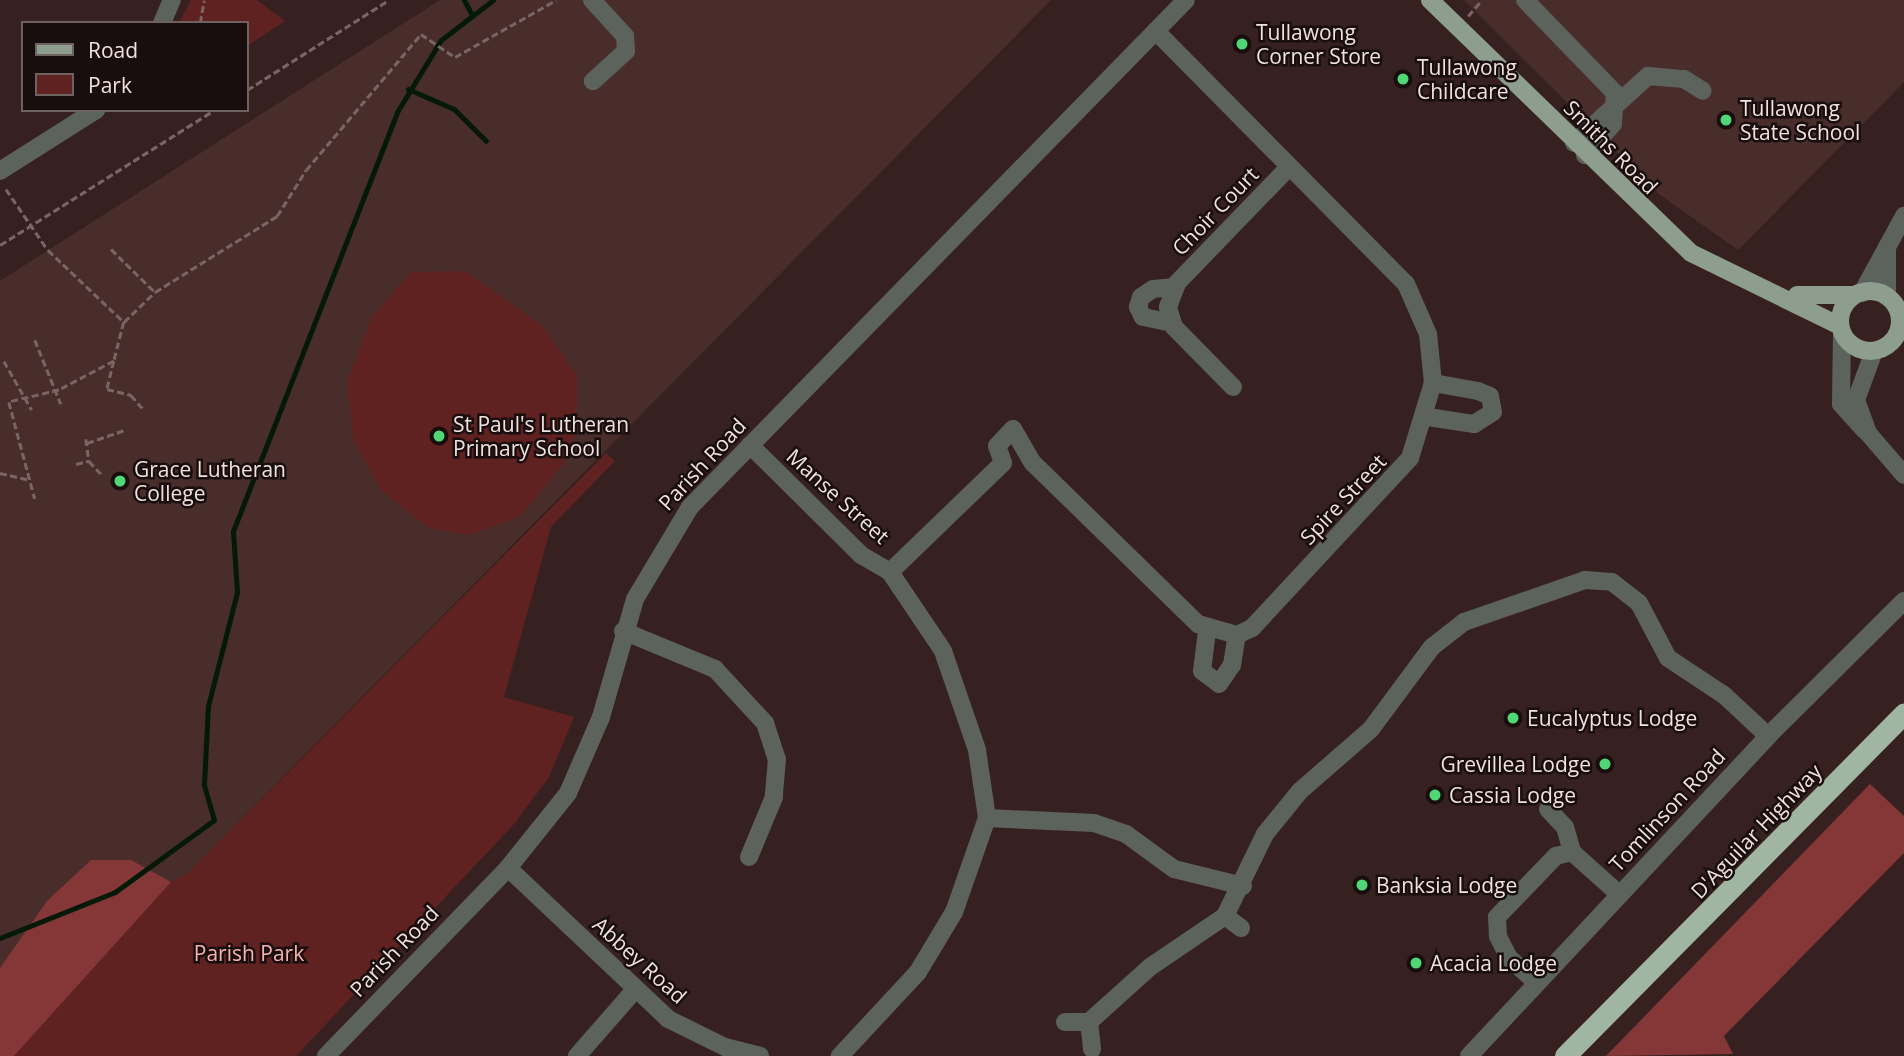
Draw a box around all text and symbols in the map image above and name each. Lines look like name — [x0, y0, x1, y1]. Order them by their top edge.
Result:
place label: Tullawong Corner Store — [1256, 19, 1381, 69]
legend — [21, 21, 248, 112]
text: Road — [88, 36, 138, 64]
marker: Tullawong Corner Store — [1234, 36, 1250, 52]
place label: Tullawong Childcare — [1417, 54, 1517, 104]
text: Park — [88, 71, 132, 99]
marker: Tullawong Childcare — [1395, 71, 1411, 87]
street label: Smiths Road — [1559, 95, 1663, 199]
place label: Tullawong State School — [1740, 95, 1860, 145]
marker: Tullawong State School — [1718, 112, 1734, 128]
street label: Choir Court — [1167, 162, 1263, 260]
place label: St Paul's Lutheran Primary School — [453, 411, 629, 461]
street label: Parish Road — [653, 413, 751, 515]
marker: St Paul's Lutheran Primary School — [431, 428, 447, 444]
street label: Manse Street — [782, 443, 894, 549]
street label: Spire Street — [1295, 449, 1391, 549]
place label: Grace Lutheran College — [134, 456, 286, 506]
marker: Grace Lutheran College — [112, 473, 128, 489]
place label: Eucalyptus Lodge — [1527, 705, 1697, 731]
marker: Eucalyptus Lodge — [1505, 710, 1521, 726]
street label: Tomlinson Road — [1604, 744, 1730, 876]
place label: Grevillea Lodge — [1440, 751, 1591, 777]
marker: Grevillea Lodge — [1597, 756, 1613, 772]
street label: D'Aguilar Highway — [1685, 758, 1827, 904]
place label: Cassia Lodge — [1449, 782, 1576, 808]
marker: Cassia Lodge — [1427, 787, 1443, 803]
place label: Banksia Lodge — [1376, 872, 1517, 898]
marker: Banksia Lodge — [1354, 877, 1370, 893]
street label: Parish Road — [344, 900, 444, 1002]
street label: Abbey Road — [588, 912, 692, 1008]
park label: Parish Park — [194, 940, 304, 966]
place label: Acacia Lodge — [1430, 950, 1557, 976]
marker: Acacia Lodge — [1408, 955, 1424, 971]

